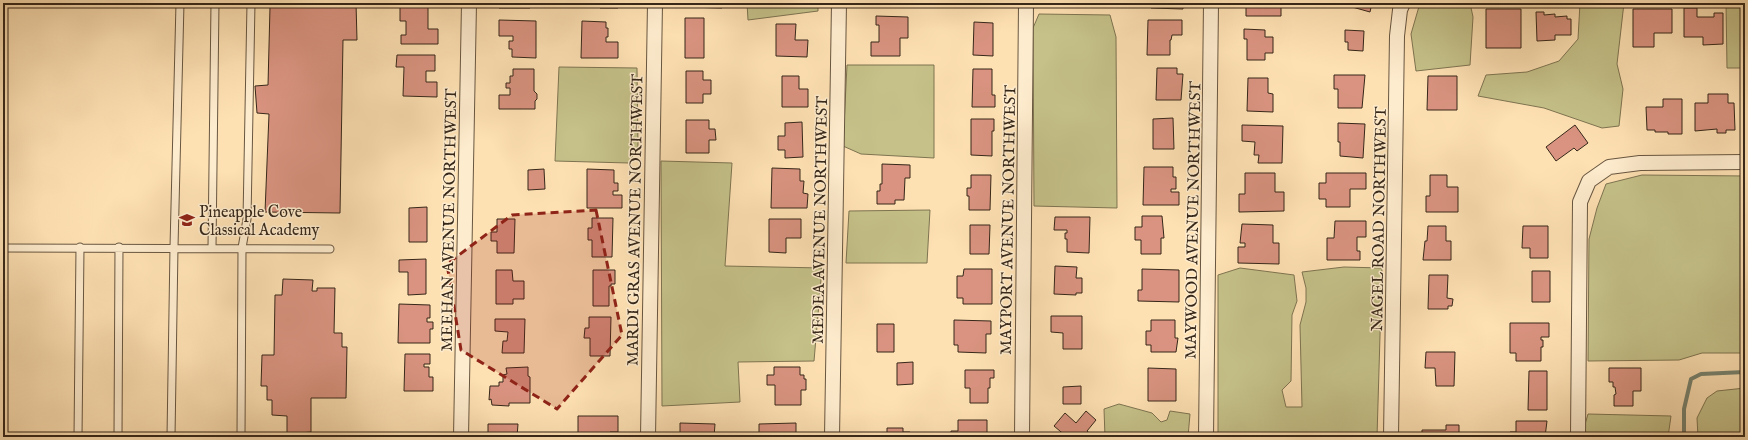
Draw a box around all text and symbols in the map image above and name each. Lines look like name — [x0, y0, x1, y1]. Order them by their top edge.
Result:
street label: MARDI GRAS AVENUE NORTHWEST — [623, 74, 649, 366]
street label: MAYWOOD AVENUE NORTHWEST — [1182, 80, 1206, 359]
street label: MAYPORT AVENUE NORTHWEST — [997, 85, 1021, 355]
street label: MEEHAN AVENUE NORTHWEST — [438, 88, 462, 352]
street label: MEDEA AVENUE NORTHWEST — [809, 96, 833, 344]
street label: NAGEL ROAD NORTHWEST — [1368, 106, 1392, 332]
place label: Pineapple Cove Classical Academy — [199, 203, 320, 241]
school or university icon: Pineapple Cove Classical Academy — [178, 211, 196, 229]

